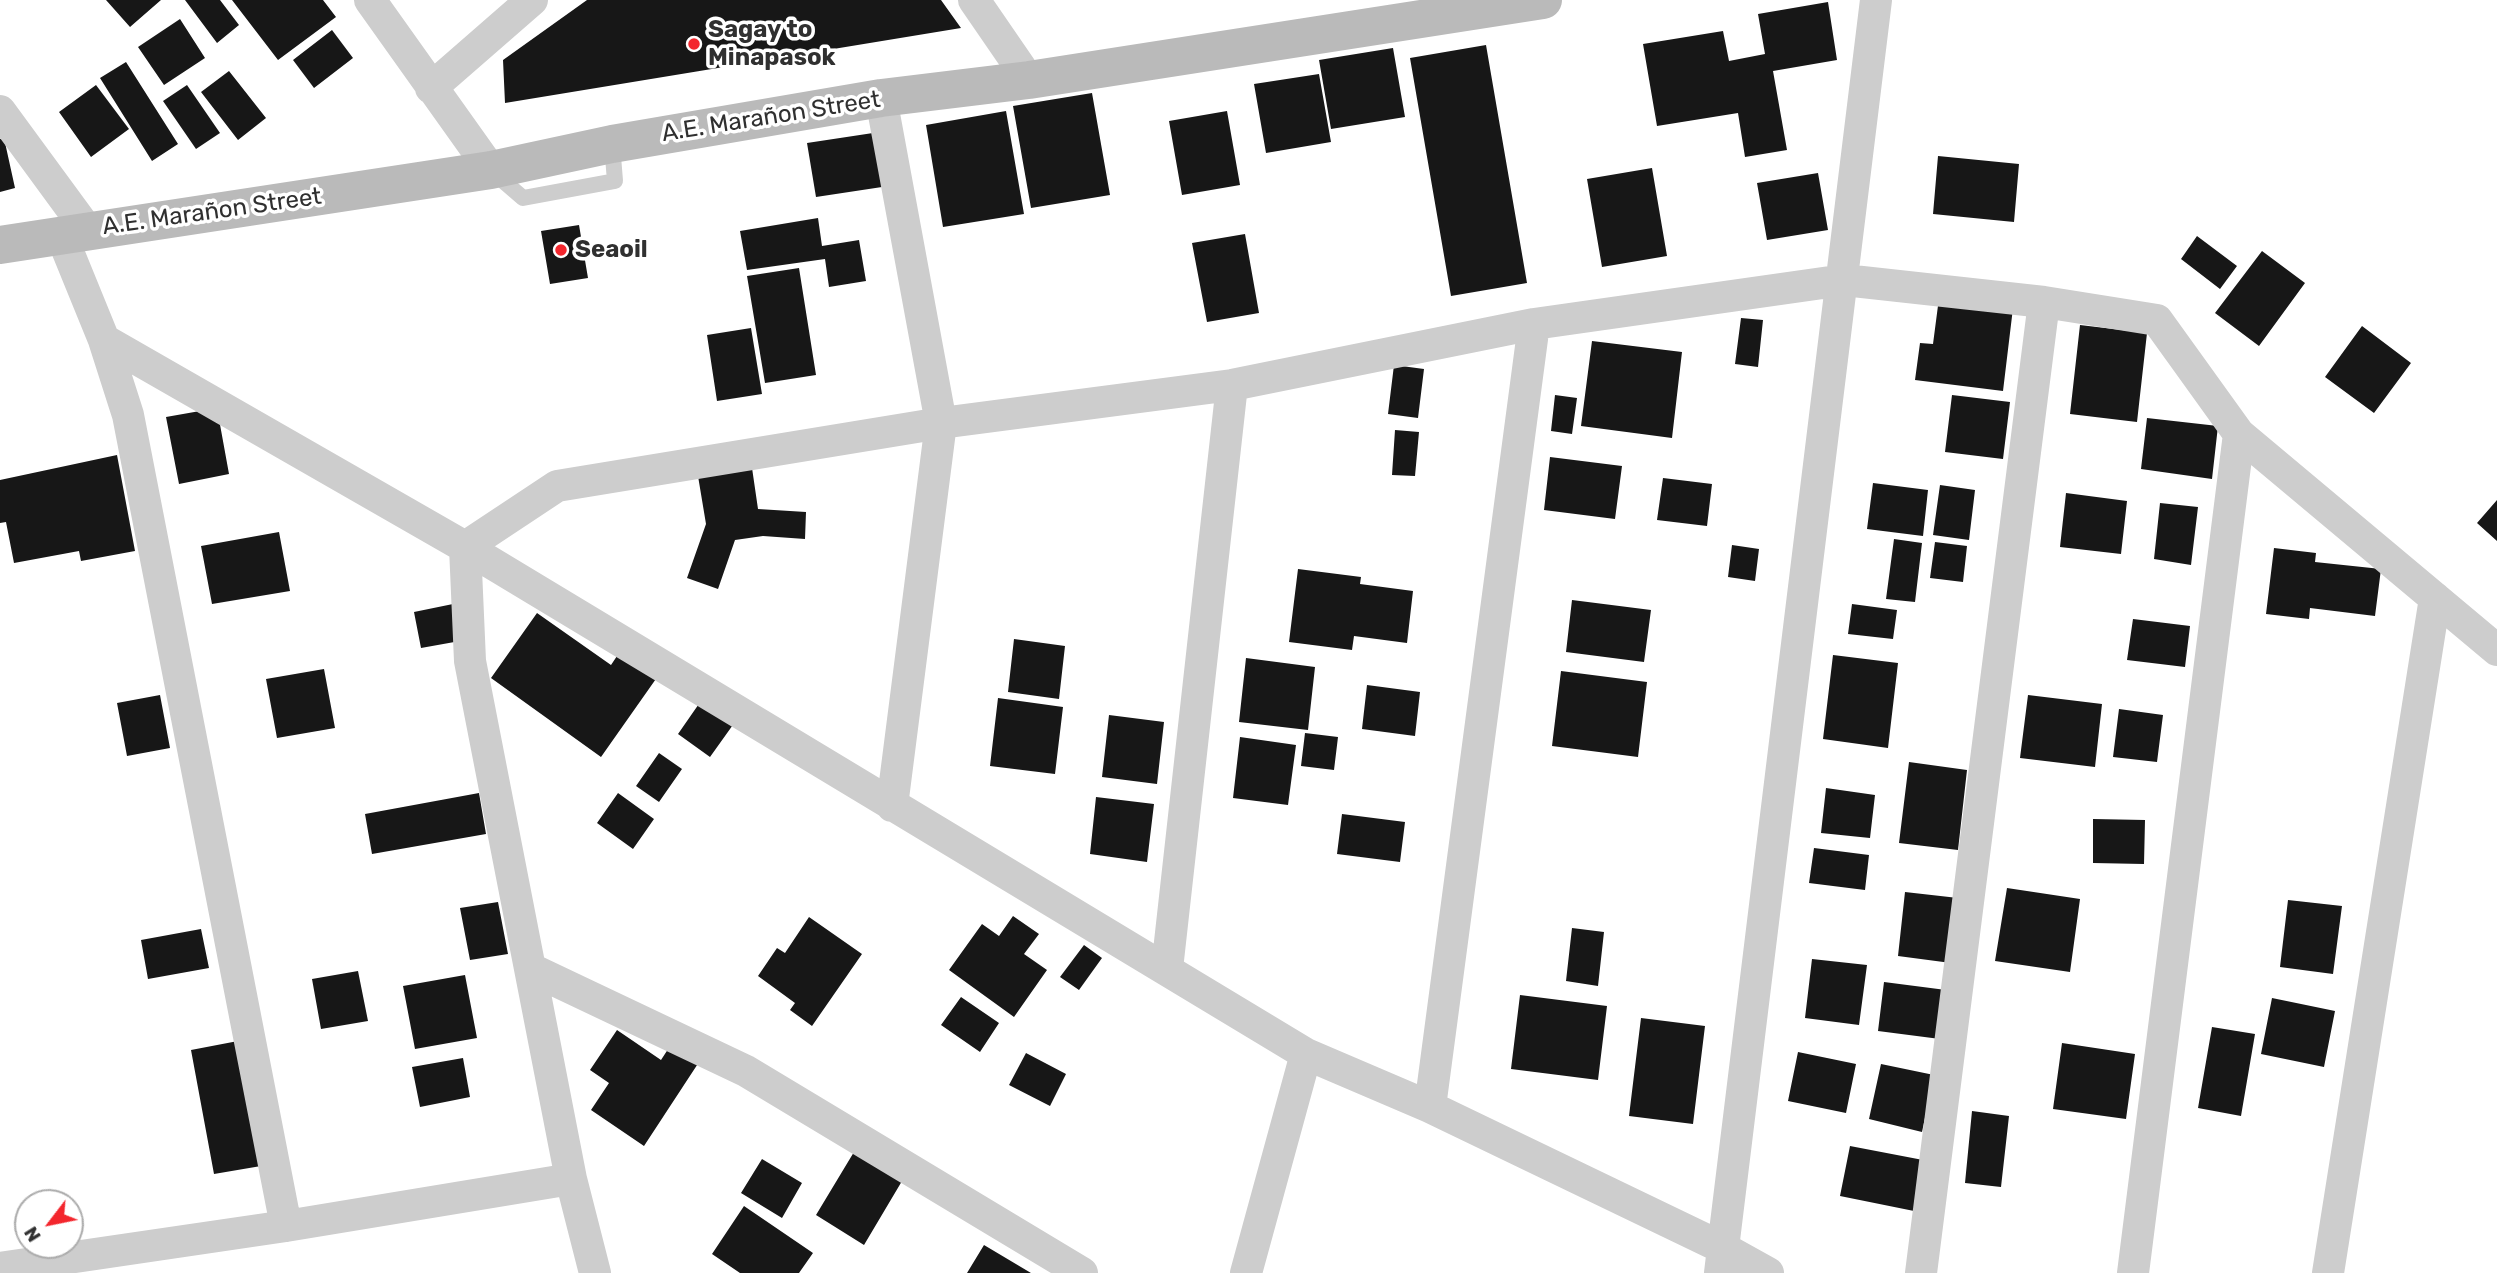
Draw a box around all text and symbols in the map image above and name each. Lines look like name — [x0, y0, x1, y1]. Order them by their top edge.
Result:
place label: Sagay to Minapasok — [708, 16, 836, 72]
marker: Sagay to Minapasok — [686, 36, 702, 52]
street label: A.E. Marañon Street — [660, 85, 882, 149]
street label: A.E. Marañon Street — [101, 182, 323, 242]
place label: Seaoil — [575, 236, 648, 264]
marker: Seaoil — [553, 242, 569, 258]
north arrow — [14, 1189, 84, 1259]
text: N — [19, 1222, 46, 1246]

